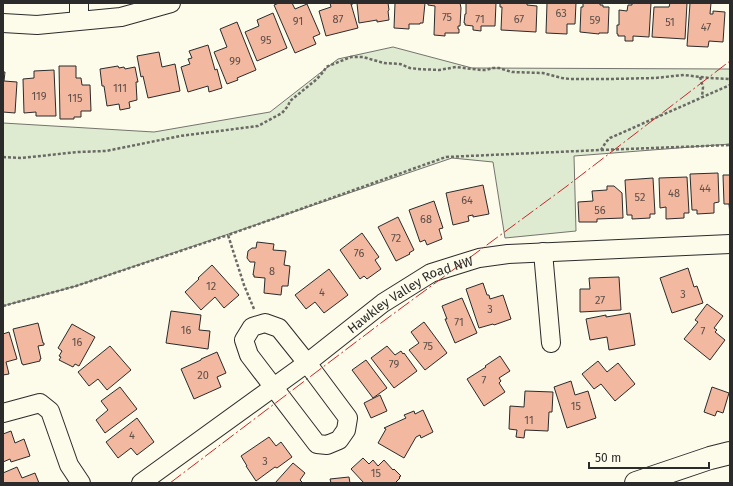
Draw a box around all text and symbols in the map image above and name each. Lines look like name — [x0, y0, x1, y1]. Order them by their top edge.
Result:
house number: 63 — [555, 7, 567, 20]
house number: 75 — [442, 11, 453, 24]
house number: 87 — [333, 13, 344, 26]
house number: 71 — [475, 13, 485, 26]
house number: 67 — [514, 13, 524, 26]
house number: 59 — [589, 14, 601, 27]
house number: 91 — [293, 15, 303, 28]
house number: 51 — [665, 16, 675, 29]
house number: 47 — [701, 21, 711, 34]
house number: 95 — [260, 34, 272, 47]
house number: 99 — [229, 55, 241, 68]
house number: 111 — [113, 82, 127, 95]
house number: 119 — [31, 90, 47, 103]
house number: 115 — [68, 92, 83, 105]
house number: 44 — [699, 182, 711, 195]
house number: 48 — [668, 187, 680, 200]
house number: 52 — [635, 191, 645, 204]
house number: 64 — [461, 194, 473, 207]
house number: 56 — [594, 204, 606, 217]
house number: 68 — [420, 213, 432, 226]
house number: 72 — [391, 232, 401, 245]
house number: 76 — [354, 247, 364, 260]
street label: Hawkley Valley Road NW — [344, 253, 475, 336]
house number: 8 — [269, 265, 275, 278]
house number: 12 — [206, 280, 216, 293]
house number: 4 — [319, 286, 325, 299]
house number: 3 — [680, 288, 686, 301]
house number: 27 — [595, 294, 605, 307]
house number: 3 — [487, 303, 493, 316]
house number: 71 — [454, 316, 464, 329]
house number: 16 — [181, 324, 191, 337]
house number: 7 — [701, 325, 706, 338]
house number: 16 — [72, 336, 82, 349]
house number: 75 — [423, 340, 434, 353]
house number: 79 — [389, 358, 399, 371]
house number: 20 — [197, 369, 209, 382]
house number: 7 — [482, 374, 487, 387]
house number: 15 — [571, 400, 582, 413]
house number: 11 — [524, 414, 534, 427]
house number: 4 — [129, 429, 135, 442]
scale bar — [589, 444, 709, 470]
text: 50 m — [595, 451, 621, 465]
house number: 3 — [262, 455, 268, 468]
house number: 15 — [371, 467, 382, 480]

